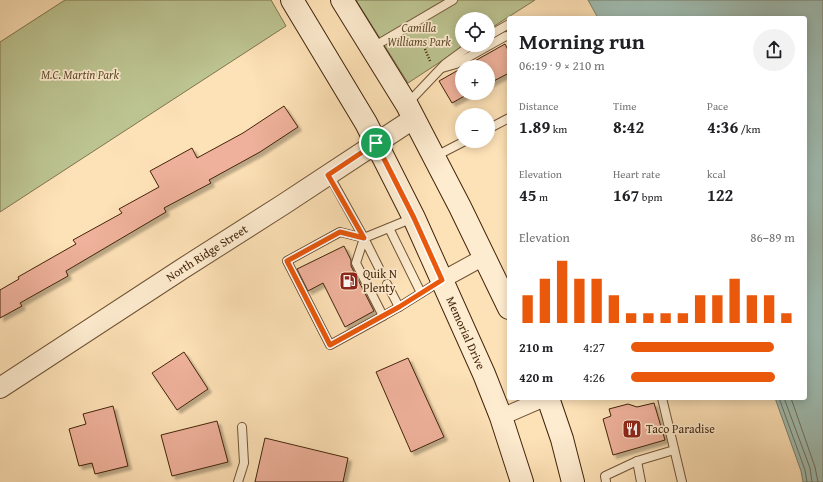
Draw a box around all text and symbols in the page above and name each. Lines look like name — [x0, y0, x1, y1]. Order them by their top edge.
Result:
map controls — [455, 12, 495, 148]
button: locate — [455, 12, 495, 52]
park label: Camilla Williams Park — [387, 19, 451, 50]
text: Morning run — [519, 25, 645, 57]
button: share — [753, 29, 795, 71]
text: 06:19 · 9 × 210 m — [519, 56, 605, 75]
button: + — [455, 60, 495, 100]
park label: M.C. Martin Park — [41, 66, 120, 83]
text: Distance — [519, 98, 558, 114]
text: Time — [613, 98, 636, 114]
text: Pace — [707, 98, 728, 114]
button: − — [455, 108, 495, 148]
text: 1.89 — [519, 114, 550, 139]
text: 8:42 — [613, 114, 644, 139]
text: 4:36 — [707, 114, 738, 139]
text: km — [550, 121, 567, 137]
text: /km — [738, 121, 760, 137]
pin — [359, 126, 393, 160]
icon: arrive — [365, 132, 387, 154]
text: Elevation — [519, 166, 562, 182]
text: Heart rate — [613, 166, 660, 182]
text: kcal — [707, 166, 726, 182]
text: 45 — [519, 182, 537, 207]
text: 167 — [613, 182, 639, 207]
text: 122 — [707, 182, 733, 207]
text: m — [537, 189, 548, 205]
text: bpm — [639, 189, 662, 205]
street label: North Ridge Street — [162, 220, 251, 285]
text: Elevation — [519, 228, 570, 247]
text: 86–89 m — [750, 228, 795, 247]
place label: Quik N Plenty — [363, 265, 397, 296]
fuel station icon: Quik N Plenty — [338, 270, 360, 292]
street label: Memorial Drive — [442, 294, 490, 372]
text: 210 m — [519, 338, 553, 357]
text: 4:27 — [583, 338, 605, 357]
text: 420 m — [519, 368, 553, 387]
text: 4:26 — [583, 368, 605, 387]
restaurant icon: Taco Paradise — [621, 418, 643, 440]
place label: Taco Paradise — [646, 420, 715, 437]

